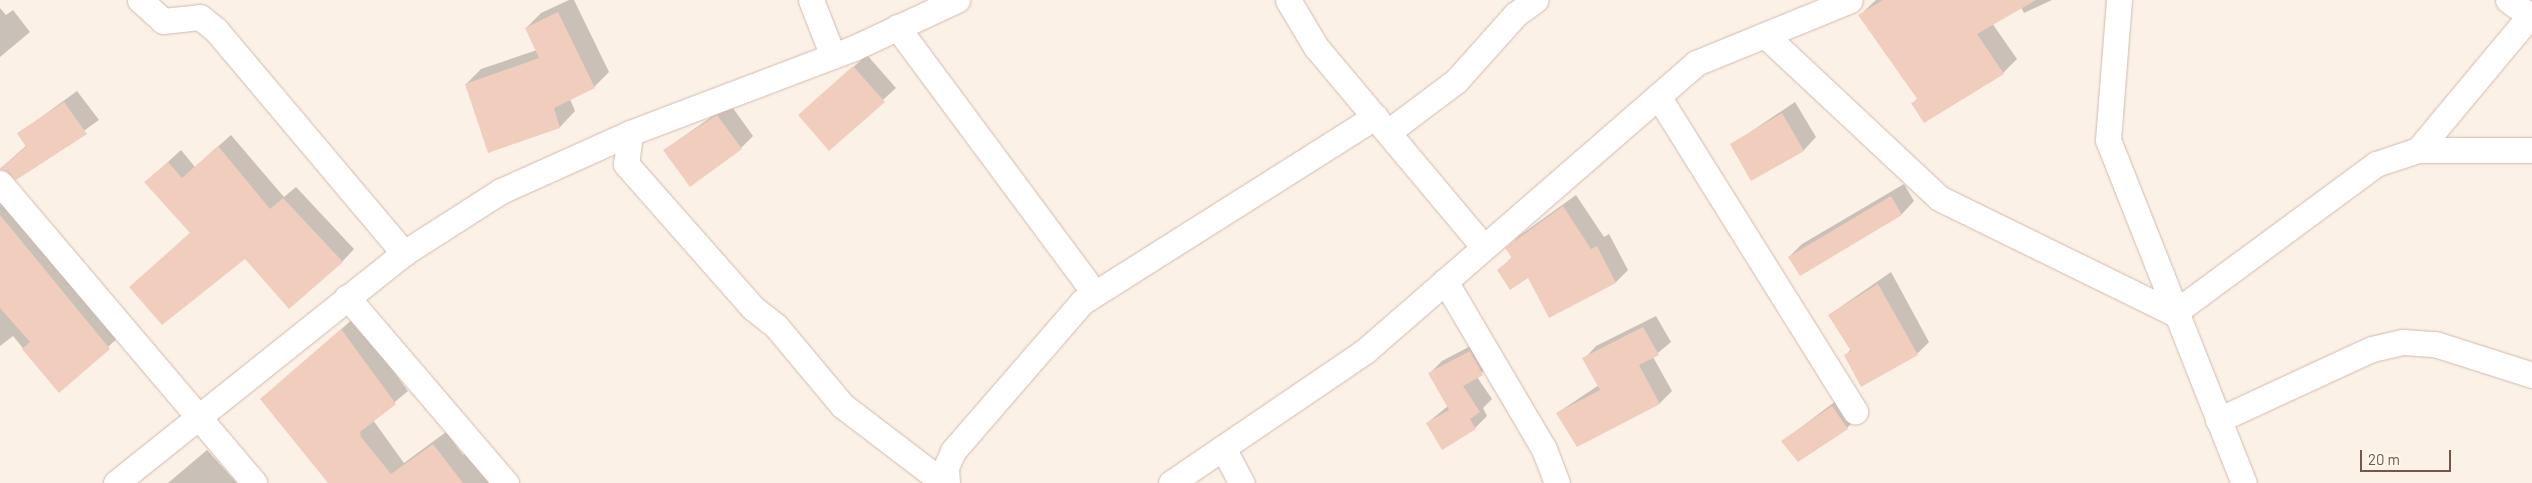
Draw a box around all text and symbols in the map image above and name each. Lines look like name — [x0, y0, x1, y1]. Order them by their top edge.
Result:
scale bar — [2362, 440, 2453, 472]
text: 20 m — [2368, 450, 2400, 468]

